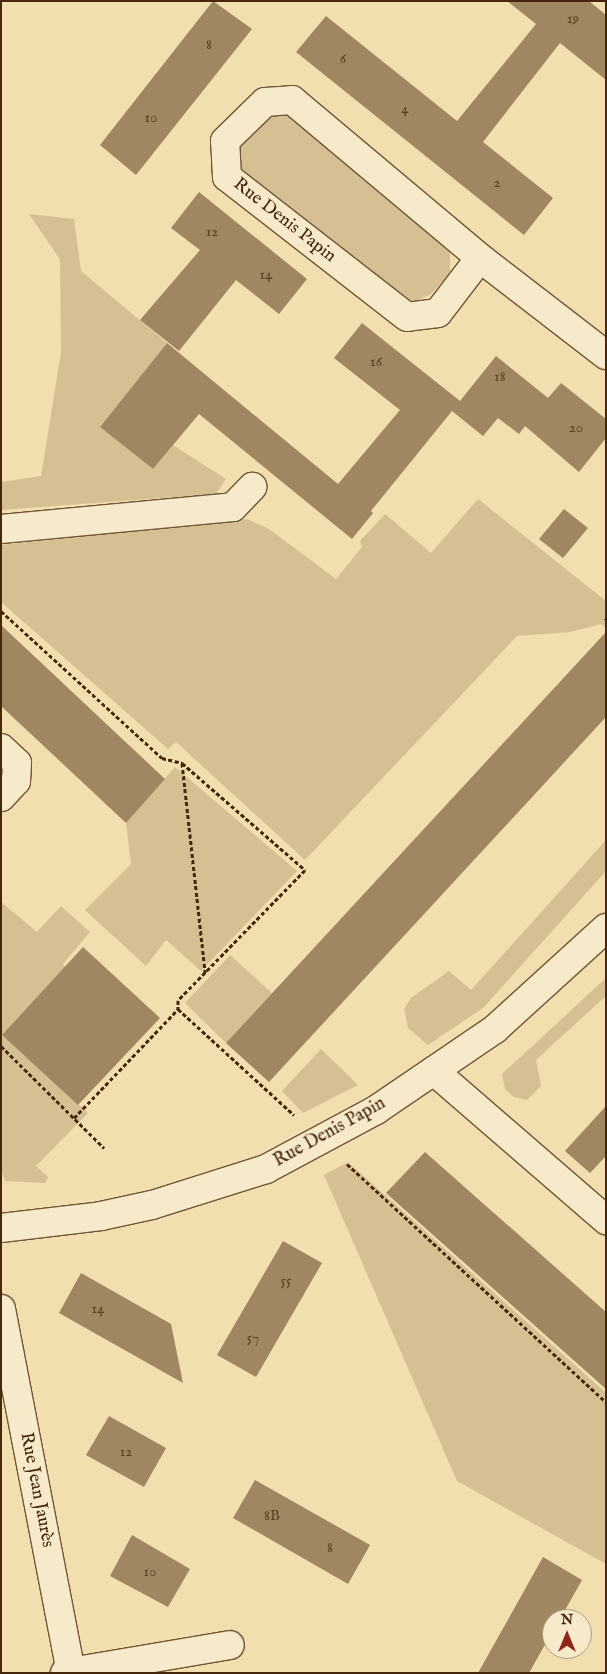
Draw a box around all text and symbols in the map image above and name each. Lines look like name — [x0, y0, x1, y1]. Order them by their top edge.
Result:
house number: 19 — [567, 10, 579, 28]
house number: 8 — [206, 36, 212, 54]
house number: 6 — [340, 50, 346, 68]
house number: 4 — [401, 100, 409, 118]
house number: 10 — [145, 109, 157, 127]
street label: Rue Denis Papin — [228, 174, 340, 268]
house number: 2 — [493, 174, 501, 192]
house number: 12 — [206, 223, 218, 241]
house number: 14 — [260, 266, 272, 284]
house number: 16 — [370, 353, 382, 371]
house number: 18 — [494, 368, 506, 386]
house number: 20 — [569, 419, 583, 437]
street label: Rue Denis Papin — [270, 1093, 390, 1173]
house number: 55 — [281, 1272, 291, 1290]
house number: 14 — [92, 1300, 104, 1318]
house number: 57 — [247, 1329, 259, 1347]
street label: Rue Jean Jaurès — [14, 1431, 58, 1549]
house number: 12 — [120, 1443, 132, 1461]
house number: 8B — [264, 1507, 280, 1525]
house number: 8 — [327, 1539, 333, 1557]
house number: 10 — [144, 1563, 156, 1581]
north arrow — [542, 1609, 592, 1659]
text: N — [561, 1611, 573, 1629]

